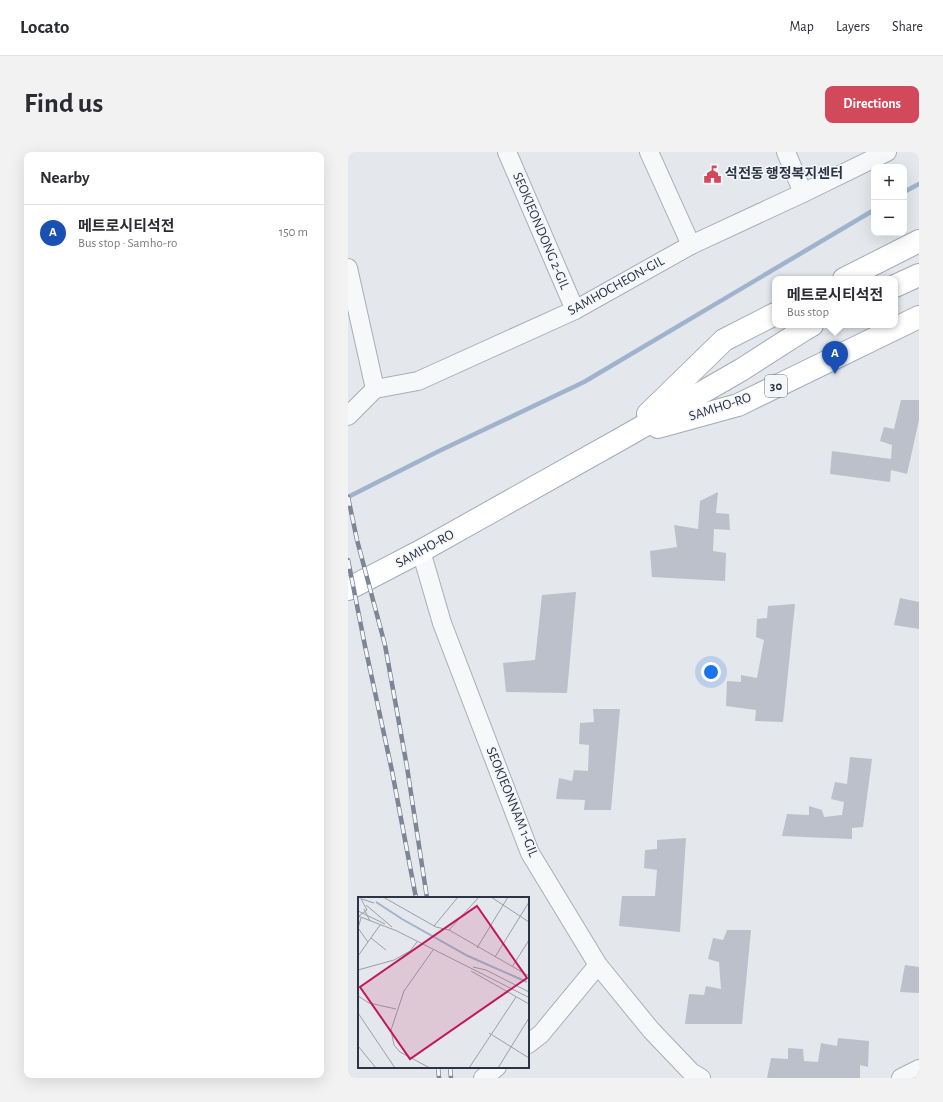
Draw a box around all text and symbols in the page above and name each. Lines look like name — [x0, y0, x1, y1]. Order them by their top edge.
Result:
text: Locato — [20, 18, 69, 37]
text: Map — [789, 20, 814, 34]
text: Layers — [836, 20, 870, 34]
text: Share — [892, 20, 923, 34]
button: Directions — [825, 86, 919, 123]
text: Find us — [24, 90, 103, 118]
public building icon: 석전동 행정복지센터 — [702, 164, 722, 184]
map controls — [871, 164, 907, 236]
button: + — [871, 164, 907, 200]
place label: 석전동 행정복지센터 — [725, 166, 843, 181]
text: Nearby — [40, 169, 90, 186]
street label: SEOKJEONDONG 2-GIL — [510, 170, 572, 292]
button: − — [871, 200, 907, 236]
text: 메트로시티석전 — [78, 219, 175, 234]
text: A — [49, 226, 57, 239]
text: 150 m — [279, 226, 308, 239]
text: Bus stop · Samho-ro — [78, 237, 177, 250]
street label: SAMHOCHEON-GIL — [566, 254, 667, 318]
popup — [772, 276, 898, 328]
text: 메트로시티석전 — [787, 288, 883, 303]
text: Bus stop — [787, 306, 829, 319]
pin: A — [822, 341, 848, 374]
road number: 30 — [765, 375, 787, 397]
street label: SAMHO-RO — [687, 390, 753, 424]
street label: SAMHO-RO — [393, 527, 457, 571]
your location — [701, 662, 721, 682]
street label: SEOKJEONNAM 1-GIL — [484, 745, 540, 859]
inset map — [358, 897, 529, 1068]

